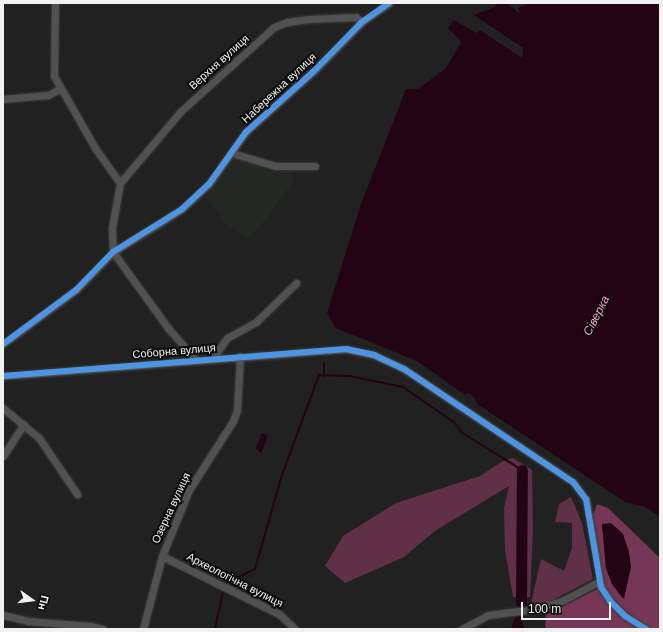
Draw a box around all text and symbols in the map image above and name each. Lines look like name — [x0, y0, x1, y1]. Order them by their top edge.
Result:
street label: Верхня вулиця — [186, 32, 252, 92]
street label: Набережна вулиця — [239, 50, 319, 126]
water label: Сіверка — [581, 294, 613, 338]
street label: Соборна вулиця — [132, 341, 216, 361]
street label: Озерна вулиця — [149, 470, 193, 546]
street label: Археологічна вулиця — [185, 550, 285, 610]
north arrow — [12, 580, 52, 620]
text: Пн — [36, 594, 51, 611]
scale bar — [523, 594, 613, 620]
text: 100 m — [528, 602, 561, 616]

